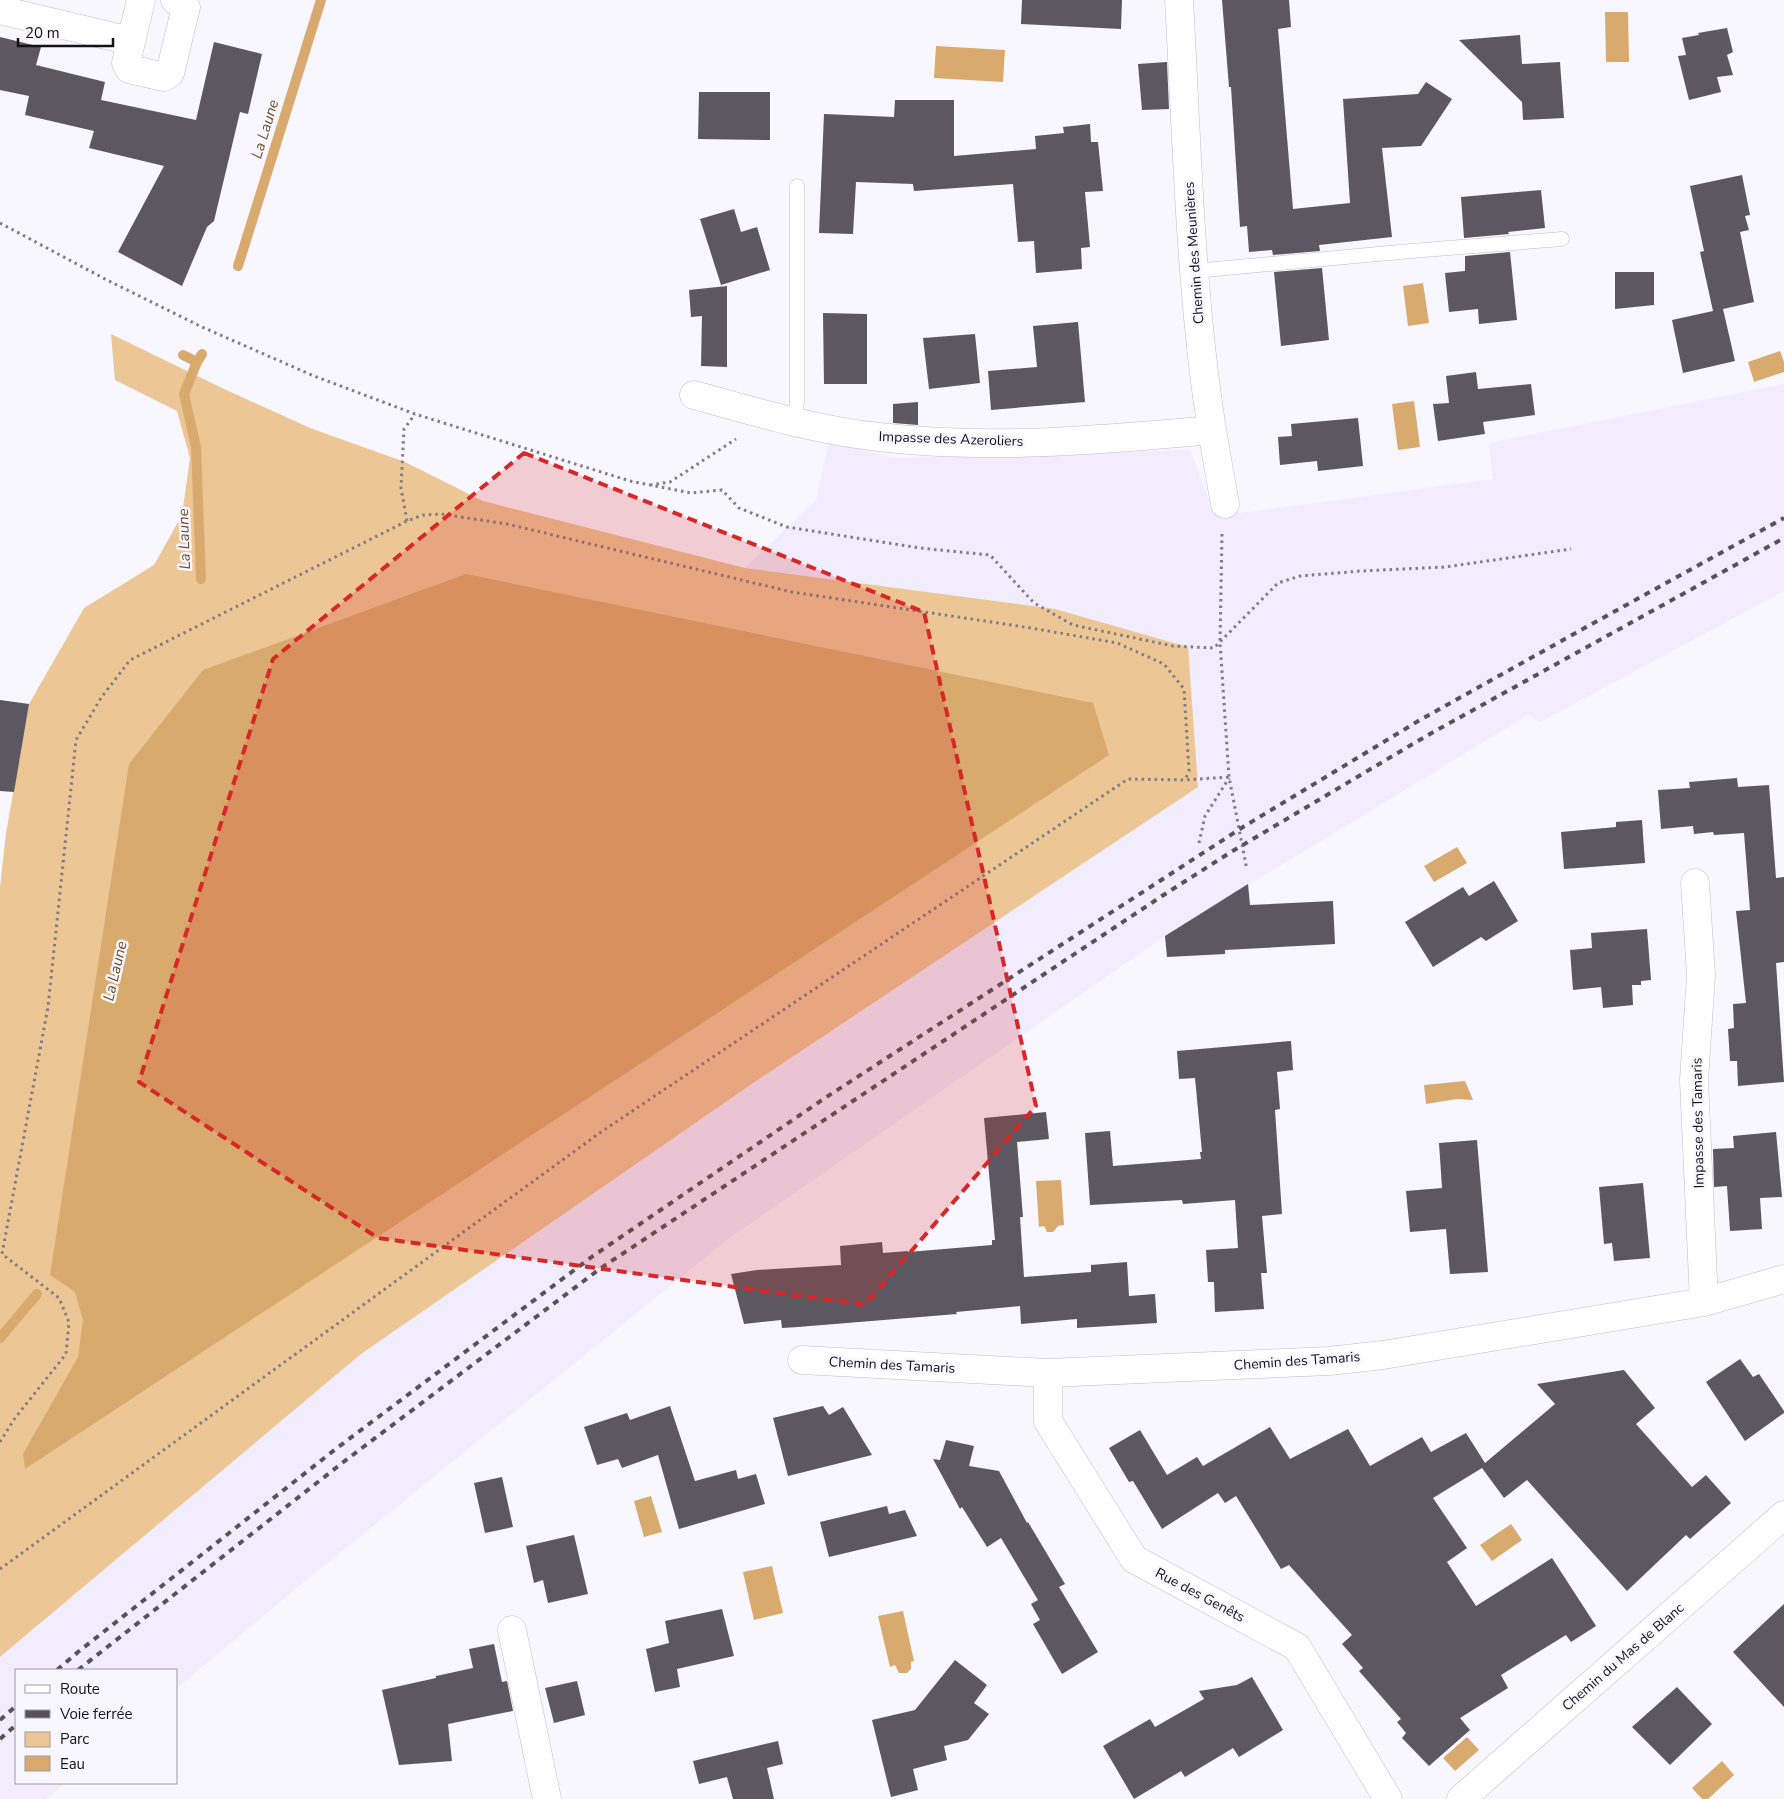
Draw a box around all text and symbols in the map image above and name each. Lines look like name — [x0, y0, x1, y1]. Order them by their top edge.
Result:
scale bar — [18, 15, 112, 47]
text: 20 m — [25, 23, 60, 43]
water label: La Laune — [247, 97, 283, 161]
street label: Chemin des Meunières — [1180, 181, 1208, 325]
street label: Impasse des Azeroliers — [878, 427, 1024, 451]
water label: La Laune — [173, 508, 195, 570]
water label: La Laune — [98, 939, 132, 1003]
street label: Impasse des Tamaris — [1687, 1057, 1709, 1189]
street label: Chemin des Tamaris — [1233, 1347, 1361, 1375]
street label: Chemin des Tamaris — [828, 1352, 956, 1378]
street label: Rue des Genêts — [1152, 1563, 1248, 1627]
street label: Chemin du Mas de Blanc — [1558, 1598, 1688, 1715]
legend — [15, 1669, 178, 1784]
text: Route — [60, 1679, 100, 1699]
text: Voie ferrée — [59, 1704, 132, 1724]
text: Parc — [60, 1729, 89, 1749]
text: Eau — [60, 1754, 85, 1774]

